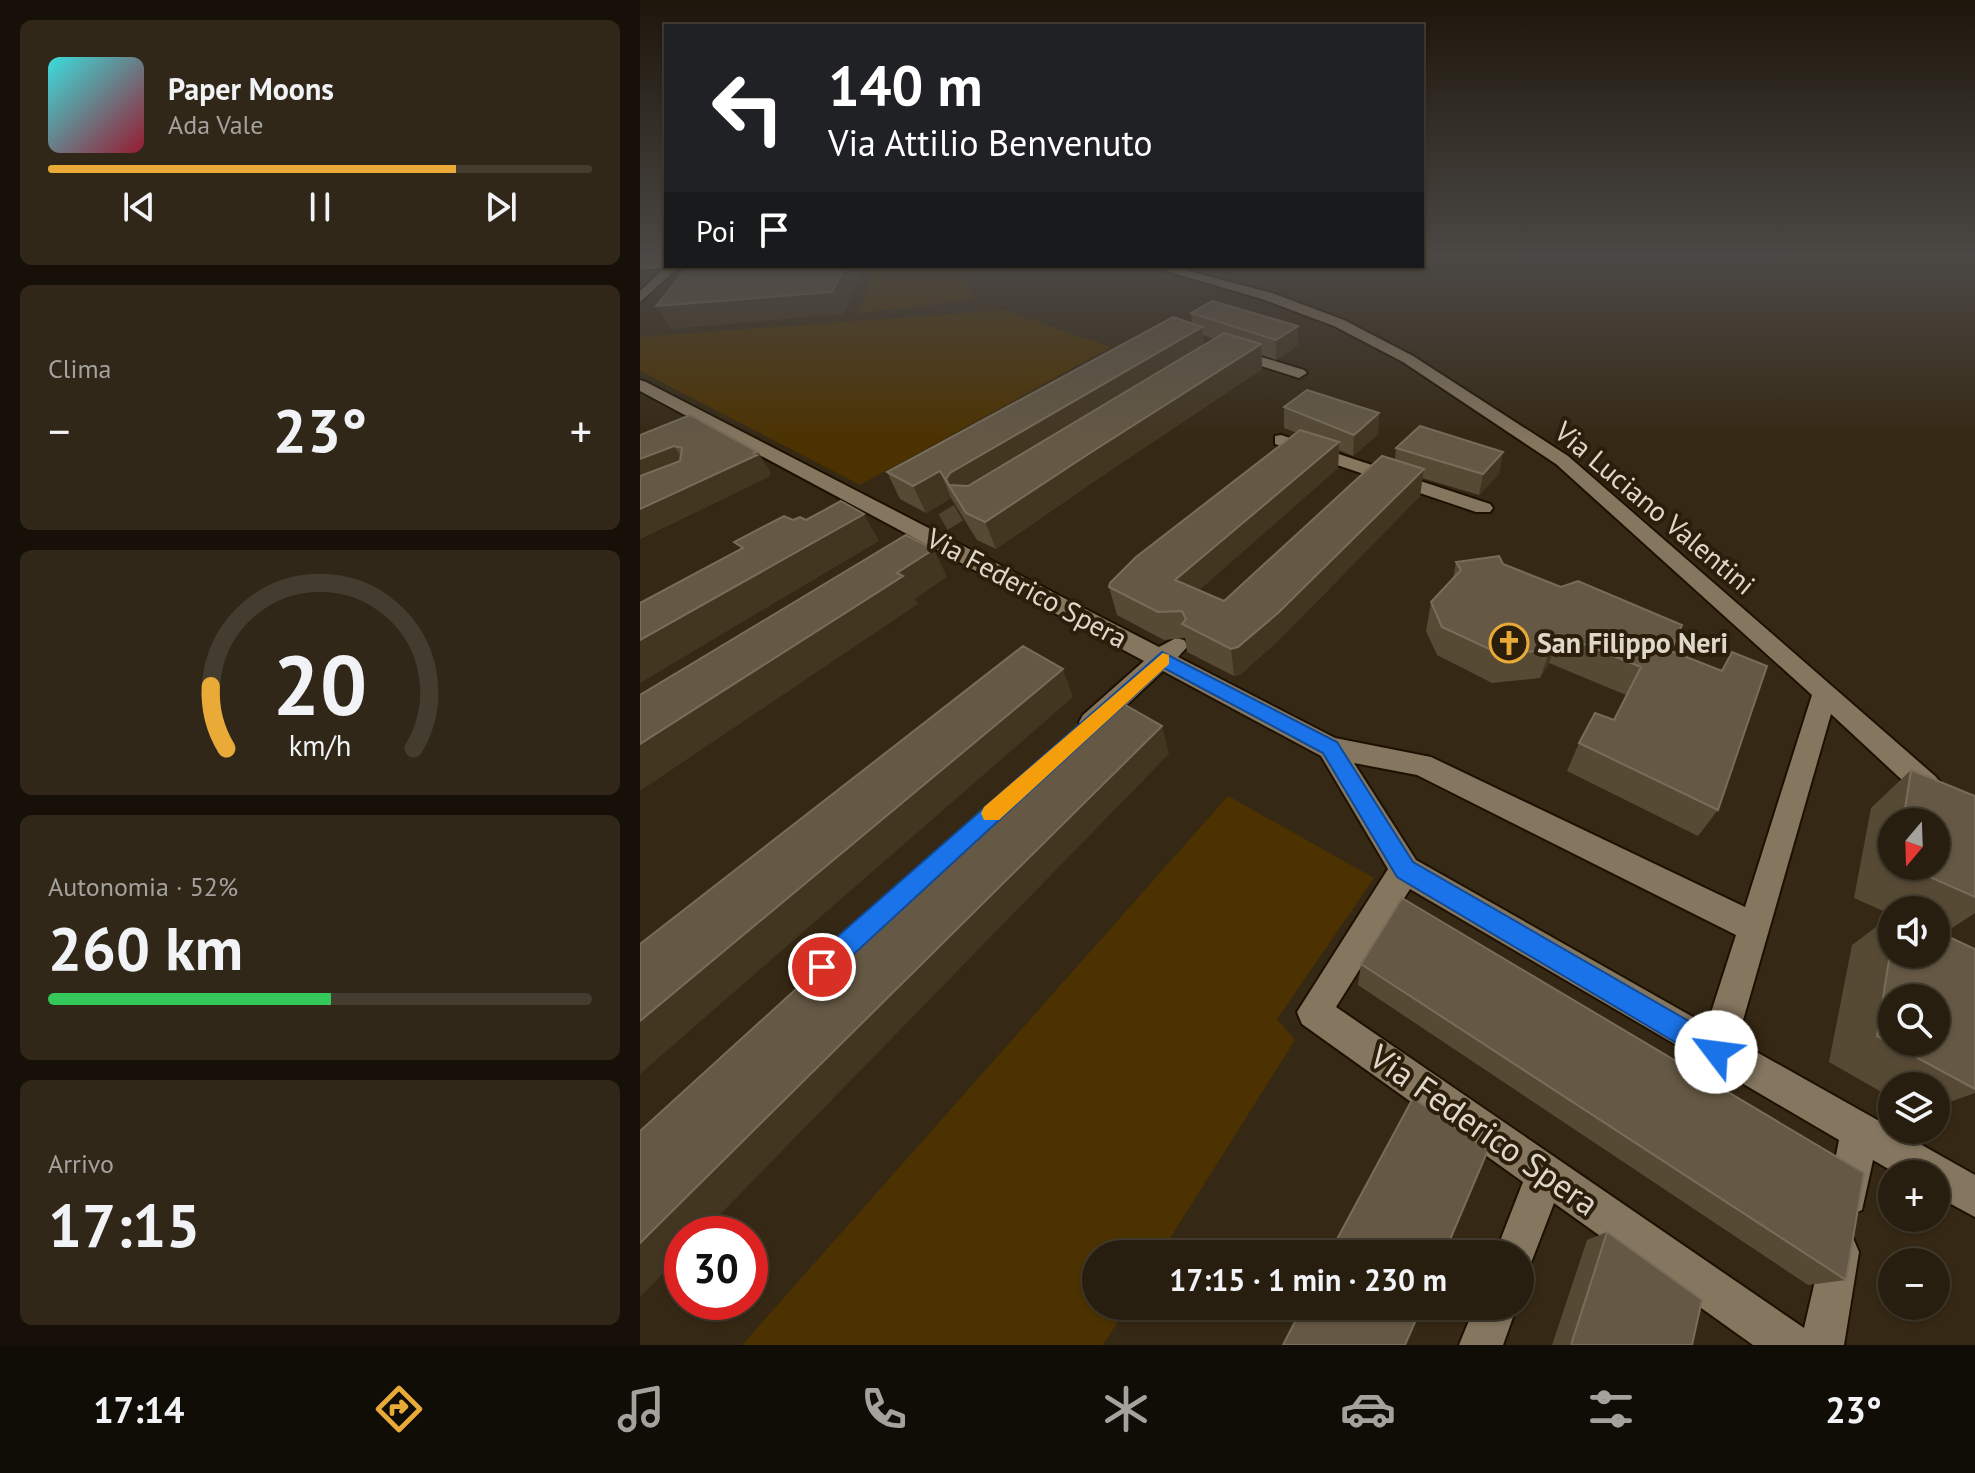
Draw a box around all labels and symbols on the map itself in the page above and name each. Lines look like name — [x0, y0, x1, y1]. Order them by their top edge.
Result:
street label: Via Luciano Valentini — [1547, 412, 1763, 602]
street label: Via Federico Spera — [920, 519, 1134, 656]
church icon: San Filippo Neri — [1488, 622, 1530, 664]
place label: San Filippo Neri — [1537, 624, 1728, 661]
north arrow — [1878, 808, 1950, 880]
pin — [788, 933, 856, 1001]
position arrow — [1674, 1010, 1758, 1094]
street label: Via Federico Spera — [1361, 1033, 1608, 1224]
speed limit sign: 30 — [664, 1216, 768, 1320]

